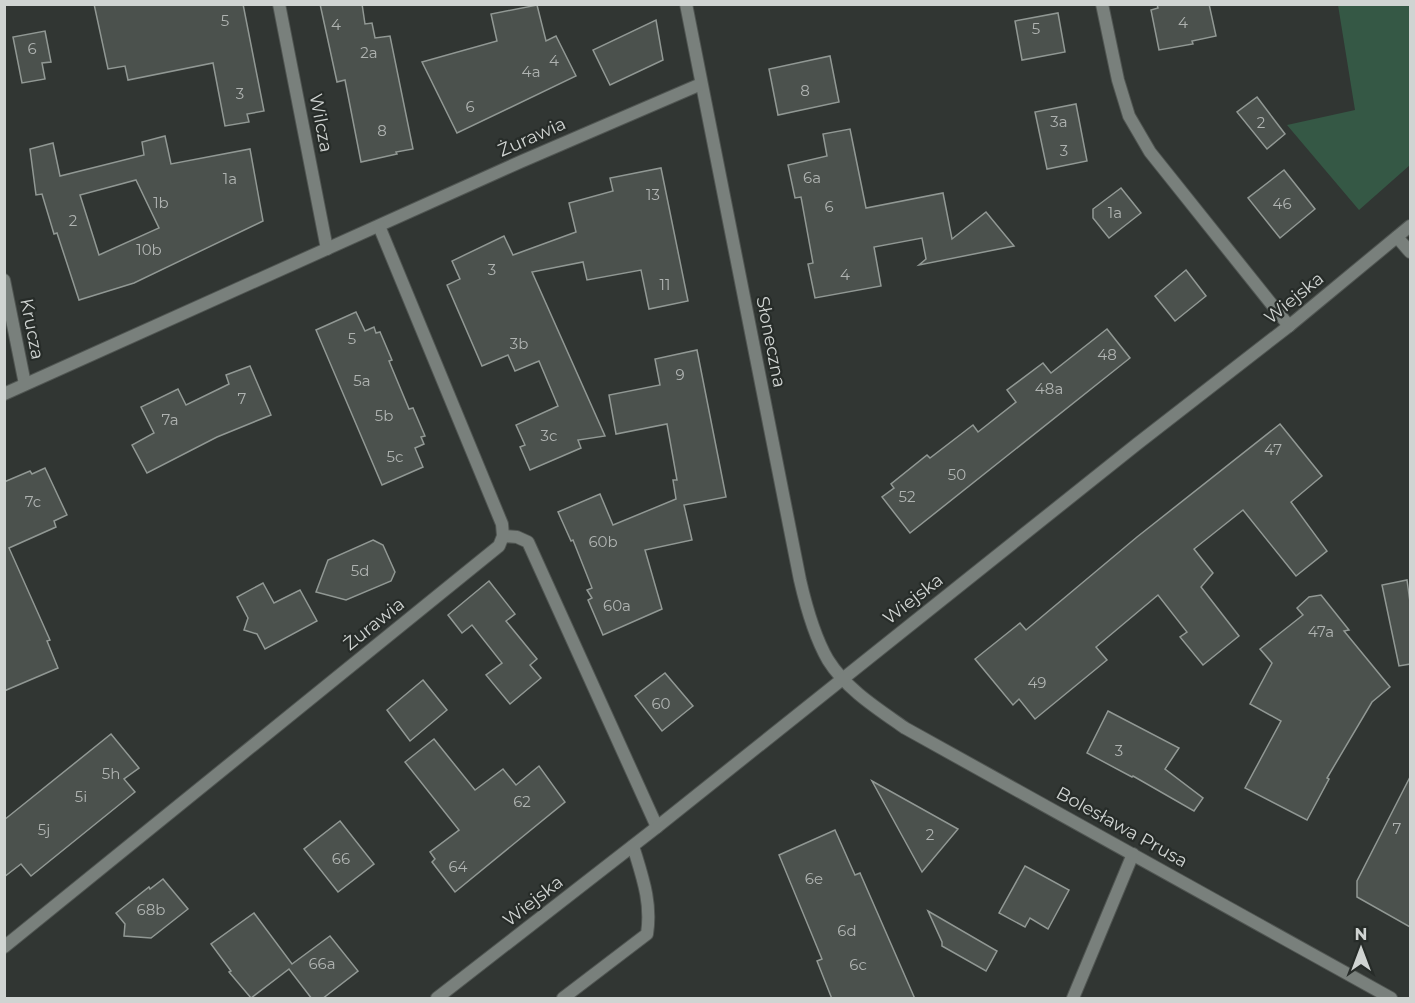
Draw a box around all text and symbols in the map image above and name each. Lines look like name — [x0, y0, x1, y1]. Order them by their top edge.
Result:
house number: 5 — [221, 11, 229, 30]
house number: 4 — [1178, 13, 1188, 32]
house number: 4 — [331, 15, 341, 34]
house number: 5 — [1032, 19, 1040, 38]
house number: 6 — [27, 39, 37, 58]
house number: 2a — [360, 43, 378, 62]
house number: 4 — [549, 51, 559, 70]
house number: 4a — [521, 62, 541, 81]
house number: 8 — [800, 81, 810, 100]
house number: 3 — [236, 84, 244, 103]
street label: Wilcza — [305, 92, 337, 154]
house number: 6 — [465, 97, 475, 116]
street label: Żurawia — [495, 112, 569, 162]
house number: 3a — [1050, 112, 1068, 131]
house number: 2 — [1257, 113, 1265, 132]
house number: 8 — [377, 121, 387, 140]
house number: 3 — [1060, 141, 1068, 160]
house number: 6a — [803, 168, 821, 187]
house number: 1a — [223, 169, 237, 188]
house number: 13 — [646, 185, 660, 204]
house number: 1b — [153, 193, 169, 212]
house number: 46 — [1272, 194, 1292, 213]
house number: 6 — [824, 197, 834, 216]
house number: 1a — [1108, 203, 1122, 222]
house number: 2 — [69, 211, 77, 230]
house number: 10b — [136, 240, 162, 259]
house number: 3 — [488, 260, 496, 279]
house number: 4 — [840, 265, 850, 284]
street label: Wiejska — [1260, 267, 1328, 329]
house number: 11 — [660, 275, 670, 294]
street label: Słoneczna — [751, 295, 791, 389]
street label: Krucza — [15, 297, 49, 361]
house number: 5 — [348, 329, 356, 348]
house number: 3b — [510, 334, 528, 353]
house number: 48 — [1097, 345, 1117, 364]
house number: 9 — [675, 365, 685, 384]
house number: 5a — [353, 371, 371, 390]
house number: 48a — [1035, 379, 1063, 398]
house number: 7 — [238, 389, 247, 408]
house number: 5b — [375, 406, 393, 425]
house number: 7a — [161, 410, 179, 429]
house number: 3c — [541, 426, 557, 445]
house number: 47 — [1264, 440, 1282, 459]
house number: 5c — [387, 447, 403, 466]
house number: 50 — [948, 465, 966, 484]
house number: 52 — [899, 487, 915, 506]
house number: 7c — [25, 492, 41, 511]
house number: 60b — [588, 532, 618, 551]
house number: 5d — [351, 561, 369, 580]
street label: Wiejska — [879, 569, 947, 629]
street label: Żurawia — [339, 593, 409, 655]
house number: 60a — [603, 596, 631, 615]
house number: 47a — [1308, 622, 1334, 641]
house number: 49 — [1028, 673, 1046, 692]
house number: 60 — [651, 694, 671, 713]
house number: 3 — [1115, 741, 1123, 760]
house number: 5h — [102, 764, 120, 783]
street label: Bolesława Prusa — [1052, 782, 1192, 872]
house number: 5i — [75, 787, 87, 806]
house number: 62 — [513, 792, 531, 811]
house number: 7 — [1393, 819, 1402, 838]
house number: 5j — [38, 820, 50, 839]
house number: 2 — [926, 825, 934, 844]
house number: 66 — [332, 849, 350, 868]
house number: 64 — [448, 857, 468, 876]
house number: 6e — [805, 869, 823, 888]
street label: Wiejska — [499, 871, 567, 931]
house number: 68b — [137, 900, 165, 919]
north arrow — [1331, 919, 1391, 979]
house number: 6d — [837, 921, 857, 940]
text: N — [1355, 925, 1367, 944]
house number: 66a — [308, 954, 336, 973]
house number: 6c — [849, 955, 867, 974]

